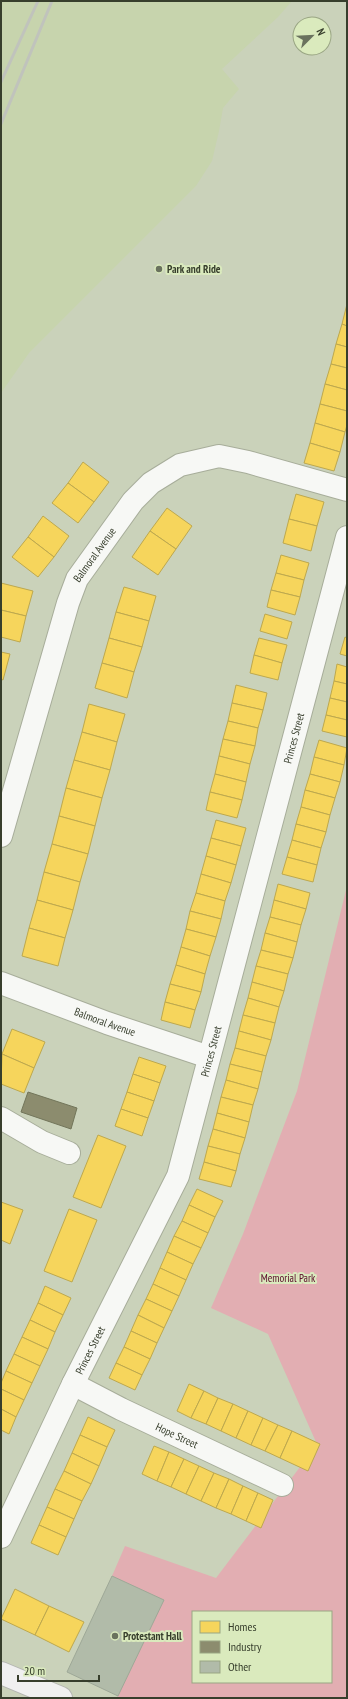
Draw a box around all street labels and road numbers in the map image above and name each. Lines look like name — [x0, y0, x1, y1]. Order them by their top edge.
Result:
street label: Balmoral Avenue — [70, 524, 119, 585]
street label: Princes Street — [280, 711, 307, 765]
street label: Balmoral Avenue — [72, 1004, 138, 1039]
street label: Princes Street — [198, 1024, 224, 1078]
street label: Princes Street — [72, 1324, 108, 1377]
street label: Hope Street — [154, 1419, 200, 1451]

